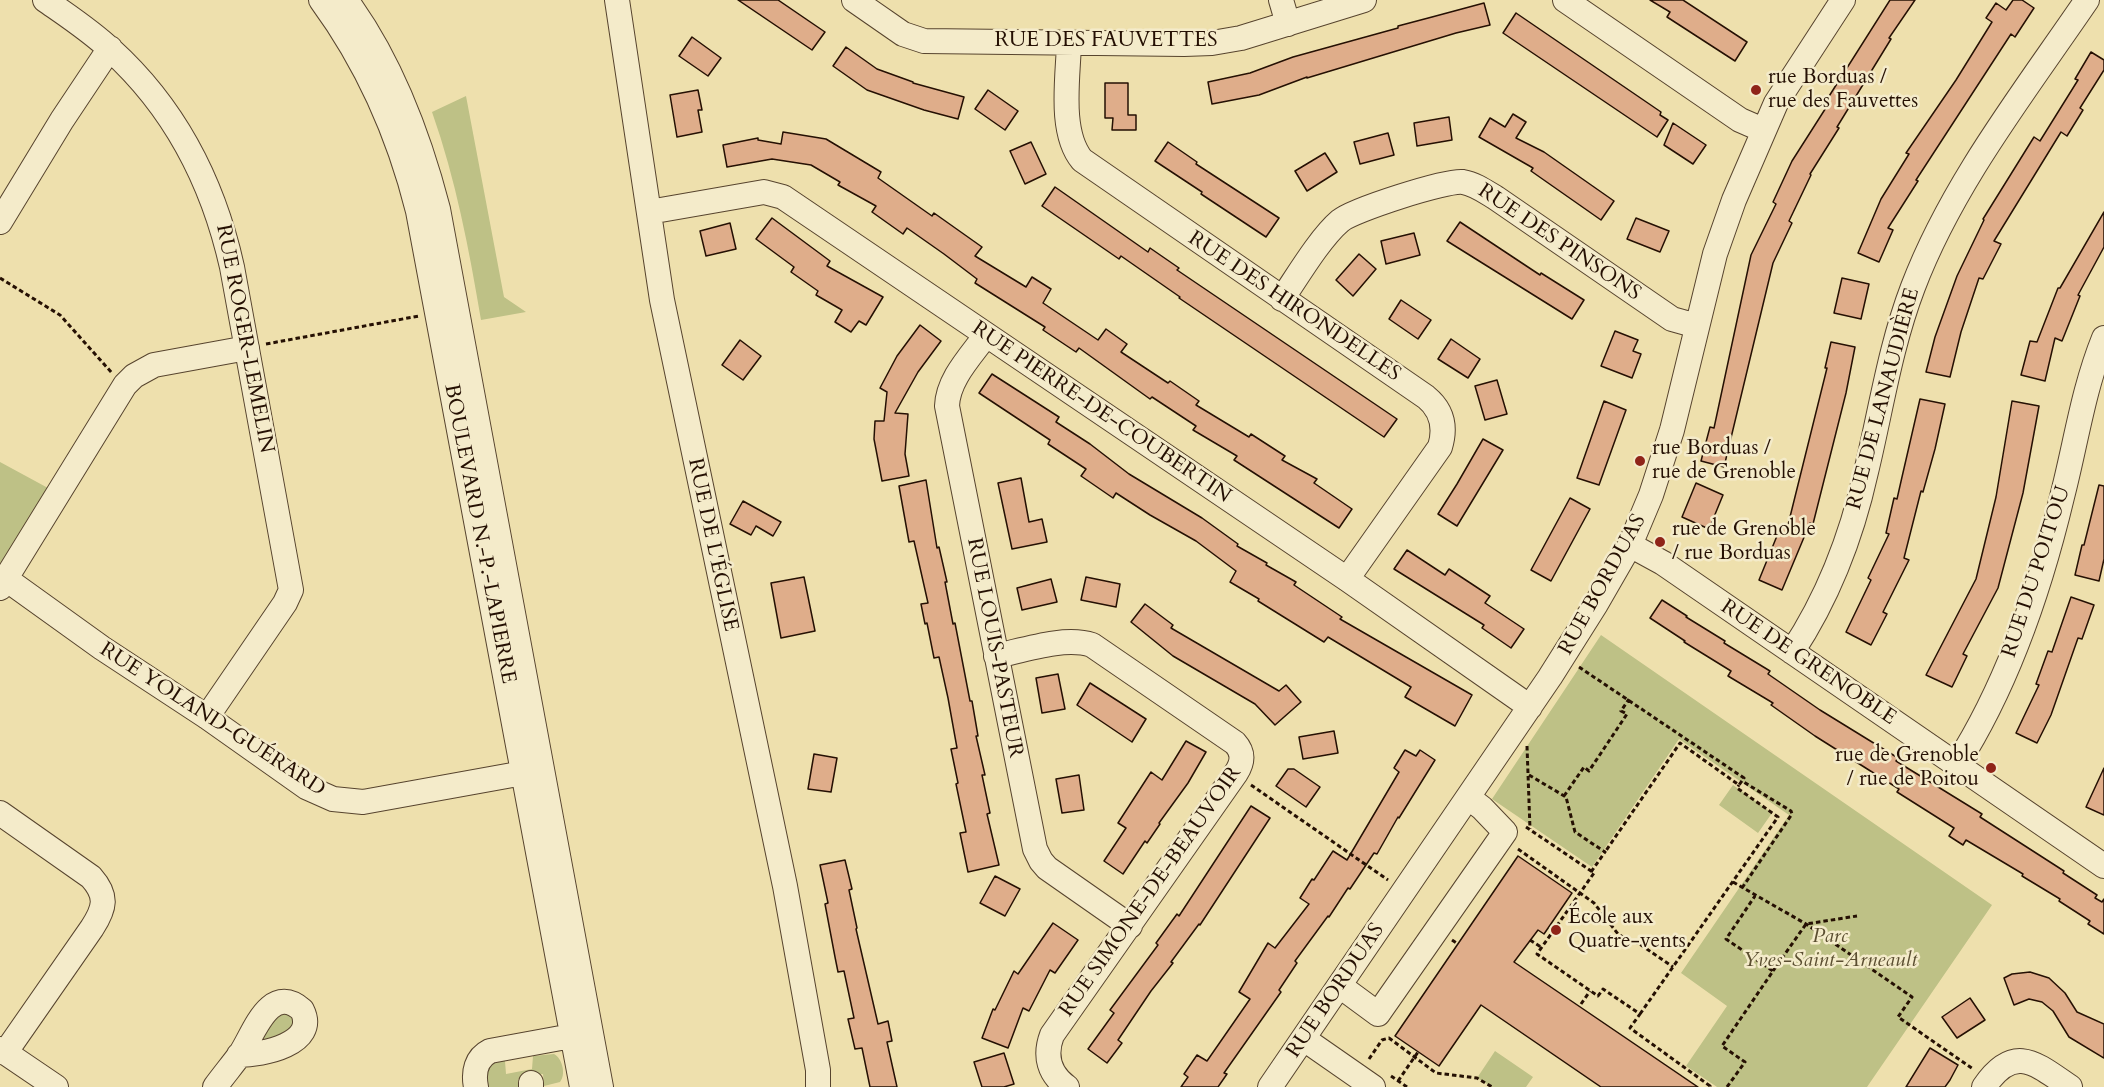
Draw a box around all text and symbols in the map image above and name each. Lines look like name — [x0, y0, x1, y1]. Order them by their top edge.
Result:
street label: RUE DES FAUVETTES — [994, 28, 1218, 54]
place label: rue Borduas / rue des Fauvettes — [1768, 65, 1918, 115]
marker: rue Borduas / rue des Fauvettes — [1749, 83, 1763, 97]
street label: RUE DES PINSONS — [1473, 179, 1645, 307]
street label: RUE ROGER-LEMELIN — [209, 222, 279, 456]
street label: RUE DES HIRONDELLES — [1183, 226, 1405, 388]
street label: RUE DE LANAUDIÈRE — [1842, 285, 1926, 513]
street label: RUE PIERRE-DE-COUBERTIN — [967, 317, 1235, 509]
street label: BOULEVARD N.-P.-LAPIERRE — [438, 382, 520, 686]
place label: rue Borduas / rue de Grenoble — [1652, 436, 1796, 486]
marker: rue Borduas / rue de Grenoble — [1633, 454, 1647, 468]
street label: RUE DE L'ÉGLISE — [681, 456, 743, 634]
street label: RUE DU POITOU — [1997, 483, 2077, 661]
street label: RUE BORDUAS — [1554, 510, 1652, 660]
place label: rue de Grenoble / rue Borduas — [1672, 517, 1816, 567]
marker: rue de Grenoble / rue Borduas — [1653, 535, 1667, 549]
street label: RUE LOUIS-PASTEUR — [960, 536, 1028, 760]
street label: RUE DE GRENOBLE — [1716, 595, 1900, 731]
street label: RUE YOLAND-GUÉRARD — [94, 638, 330, 802]
place label: rue de Grenoble / rue de Poitou — [1835, 743, 1979, 793]
marker: rue de Grenoble / rue de Poitou — [1984, 761, 1998, 775]
street label: RUE SIMONE-DE-BEAUVOIR — [1055, 762, 1247, 1022]
place label: École aux Quatre-vents — [1568, 905, 1686, 955]
street label: RUE BORDUAS — [1282, 919, 1390, 1063]
marker: École aux Quatre-vents — [1549, 923, 1563, 937]
park label: Parc Yves-Saint-Arneault — [1743, 924, 1917, 974]

